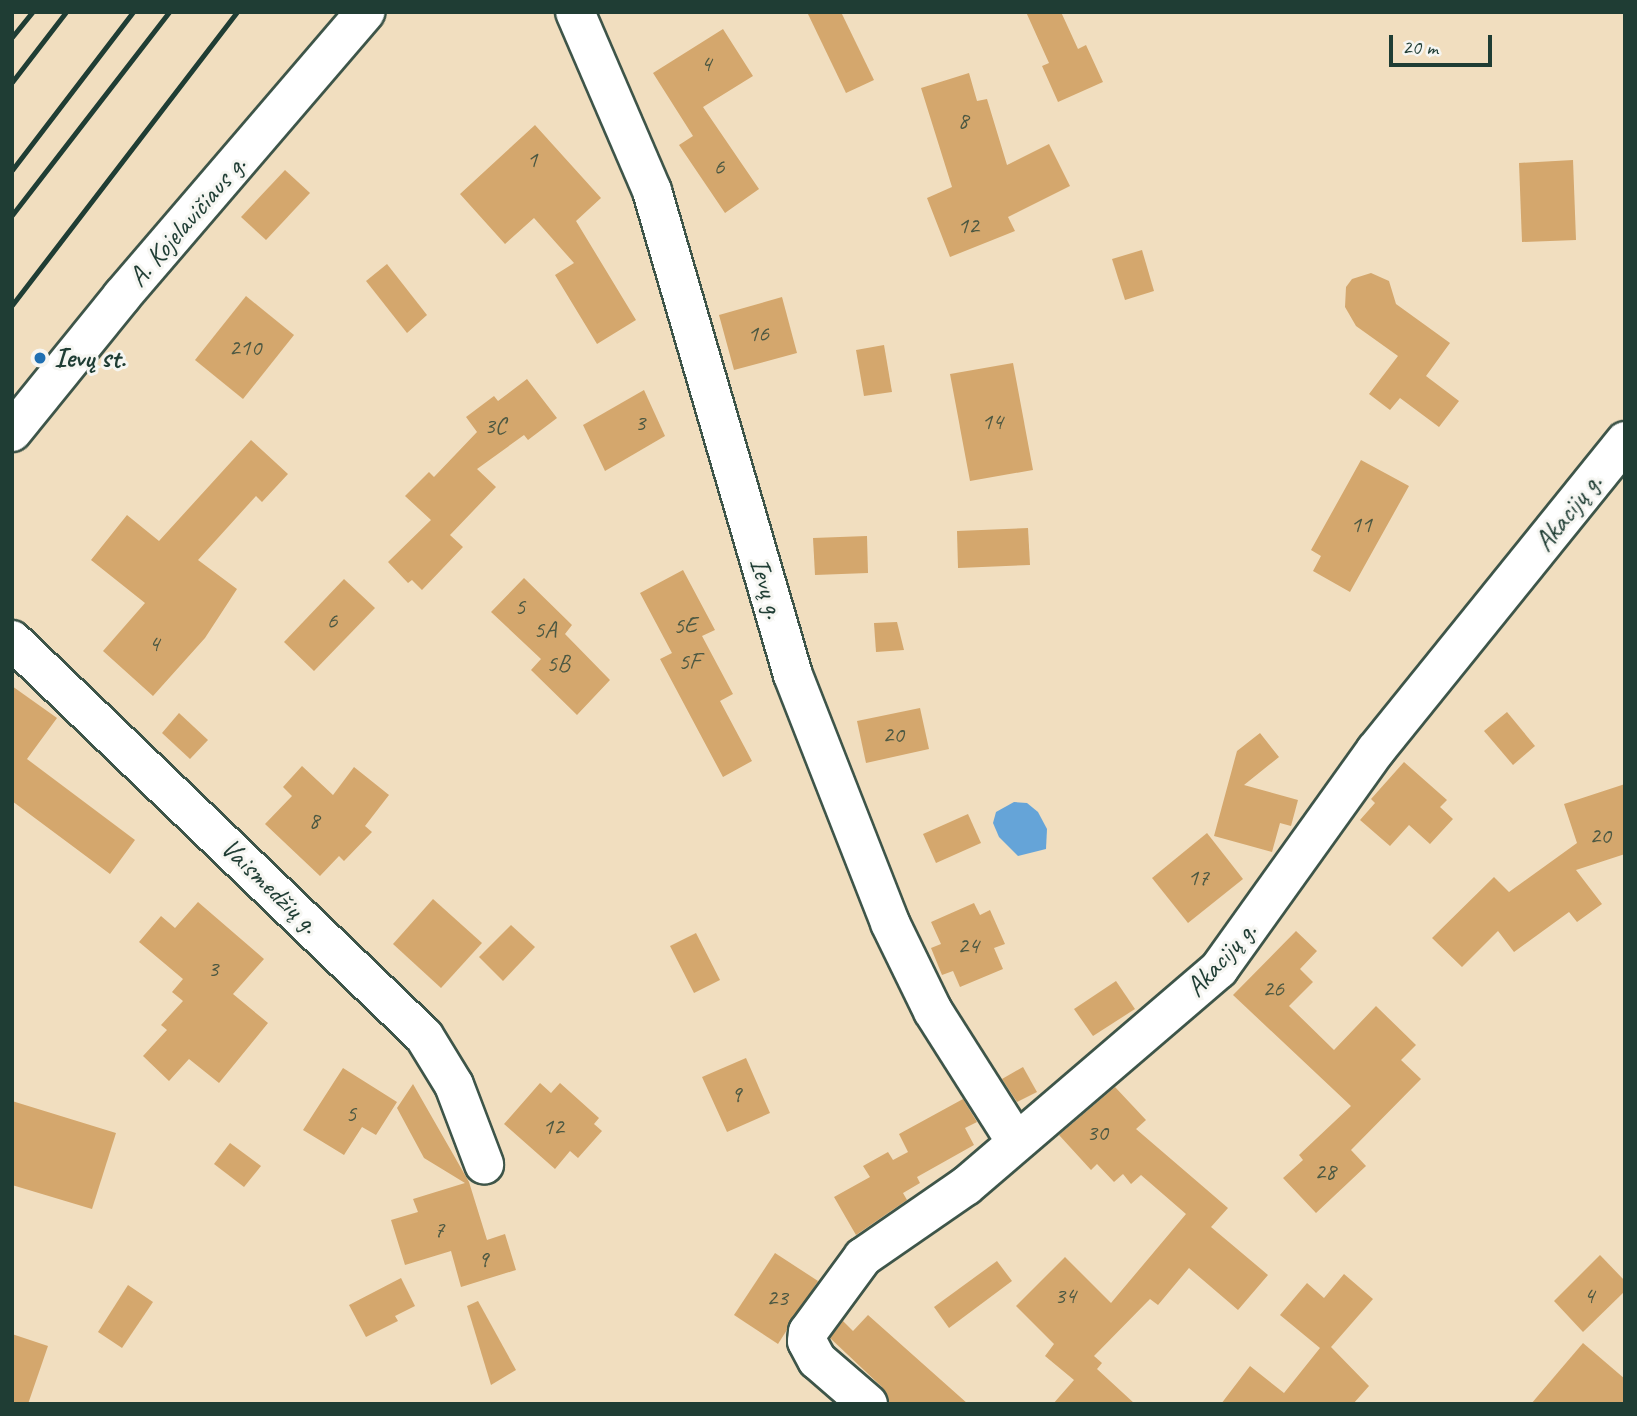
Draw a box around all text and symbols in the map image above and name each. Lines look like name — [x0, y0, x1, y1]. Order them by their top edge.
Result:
scale bar — [1392, 21, 1495, 65]
text: 20 m — [1402, 34, 1438, 60]
house number: 4 — [701, 50, 711, 78]
house number: 8 — [958, 107, 968, 135]
house number: 1 — [527, 146, 537, 174]
street label: A. Kojelavičiaus g. — [121, 149, 253, 293]
house number: 6 — [714, 153, 724, 181]
house number: 12 — [957, 212, 979, 240]
house number: 16 — [747, 320, 769, 348]
house number: 210 — [229, 334, 261, 362]
place label: Ievų st. — [54, 341, 126, 375]
marker: Ievų st. — [32, 350, 48, 366]
house number: 14 — [981, 408, 1003, 436]
house number: 3 — [635, 409, 645, 437]
house number: 3C — [484, 412, 506, 440]
street label: Akacijų g. — [1527, 466, 1609, 558]
house number: 11 — [1350, 511, 1372, 539]
street label: Ievų g. — [742, 554, 792, 622]
house number: 5 — [515, 593, 525, 621]
house number: 6 — [327, 607, 337, 635]
house number: 5E — [673, 612, 697, 640]
house number: 5A — [534, 616, 556, 644]
house number: 4 — [149, 630, 159, 658]
house number: 5F — [678, 648, 700, 676]
house number: 5B — [546, 650, 570, 678]
house number: 20 — [882, 721, 904, 749]
house number: 8 — [309, 807, 319, 835]
house number: 20 — [1589, 822, 1611, 850]
street label: Vaismedžių g. — [214, 831, 326, 941]
house number: 17 — [1187, 864, 1209, 892]
street label: Akacijų g. — [1178, 914, 1264, 1004]
house number: 24 — [957, 932, 979, 960]
house number: 3 — [208, 955, 218, 983]
house number: 26 — [1262, 975, 1284, 1003]
house number: 9 — [731, 1081, 741, 1109]
house number: 5 — [346, 1100, 356, 1128]
house number: 12 — [542, 1113, 564, 1141]
house number: 30 — [1086, 1119, 1108, 1147]
house number: 28 — [1314, 1158, 1336, 1186]
house number: 7 — [434, 1216, 444, 1244]
house number: 9 — [478, 1246, 488, 1274]
house number: 34 — [1054, 1282, 1076, 1310]
house number: 4 — [1584, 1282, 1594, 1310]
house number: 23 — [766, 1284, 788, 1312]

